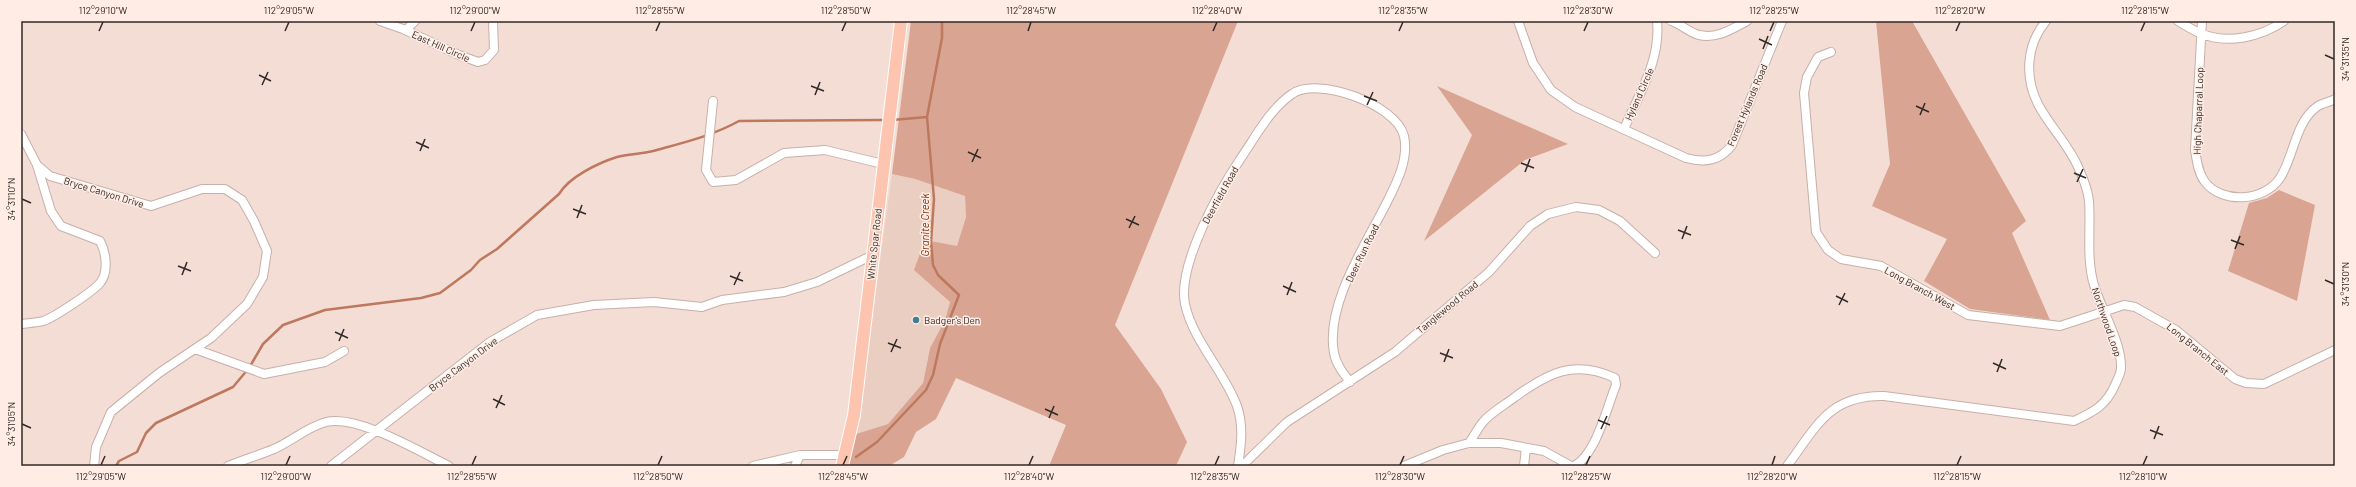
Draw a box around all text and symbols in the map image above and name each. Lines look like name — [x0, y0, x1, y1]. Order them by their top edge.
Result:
text: 112°29'10"W — [79, 4, 128, 16]
text: 112°29'05"W — [264, 4, 314, 16]
text: 112°29'00"W — [450, 4, 501, 16]
text: 112°28'55"W — [635, 4, 685, 16]
text: 112°28'50"W — [821, 4, 871, 16]
text: 112°28'45"W — [1006, 4, 1056, 16]
text: 112°28'40"W — [1192, 4, 1243, 16]
text: 112°28'35"W — [1378, 4, 1428, 16]
text: 112°28'30"W — [1563, 4, 1613, 16]
text: 112°28'25"W — [1749, 4, 1799, 16]
text: 112°28'20"W — [1935, 4, 1985, 16]
text: 112°28'15"W — [2121, 4, 2169, 16]
street label: East Hill Circle — [410, 28, 472, 64]
text: 34°31'35"N — [2339, 37, 2351, 81]
street label: Forest Hylands Road — [1724, 62, 1770, 148]
street label: Hyland Circle — [1622, 66, 1656, 122]
street label: High Chaparral Loop — [2190, 67, 2206, 155]
street label: Deerfield Road — [1199, 164, 1241, 226]
street label: Bryce Canyon Drive — [63, 174, 145, 210]
text: 34°31'10"N — [5, 178, 17, 220]
water label: Granite Creek — [918, 193, 931, 257]
street label: White Spar Road — [864, 208, 884, 280]
street label: Deer Run Road — [1343, 222, 1381, 284]
text: 34°31'30"N — [2339, 262, 2351, 306]
street label: Long Branch West — [1883, 264, 1958, 313]
street label: Tanglewood Road — [1414, 278, 1480, 336]
street label: Northwood Loop — [2090, 286, 2124, 358]
place label: Badger's Den — [924, 314, 980, 326]
marker: Badger's Den — [911, 315, 921, 325]
street label: Long Branch East — [2165, 320, 2232, 378]
street label: Bryce Canyon Drive — [426, 334, 500, 394]
text: 34°31'05"N — [5, 402, 17, 446]
text: 112°29'05"W — [76, 470, 126, 482]
text: 112°29'00"W — [261, 470, 312, 482]
text: 112°28'55"W — [447, 470, 497, 482]
text: 112°28'50"W — [633, 470, 683, 482]
text: 112°28'45"W — [818, 470, 868, 482]
text: 112°28'40"W — [1004, 470, 1055, 482]
text: 112°28'35"W — [1190, 470, 1240, 482]
text: 112°28'30"W — [1375, 470, 1425, 482]
text: 112°28'25"W — [1561, 470, 1611, 482]
text: 112°28'20"W — [1747, 470, 1797, 482]
text: 112°28'15"W — [1933, 470, 1981, 482]
text: 112°28'10"W — [2119, 470, 2168, 482]

